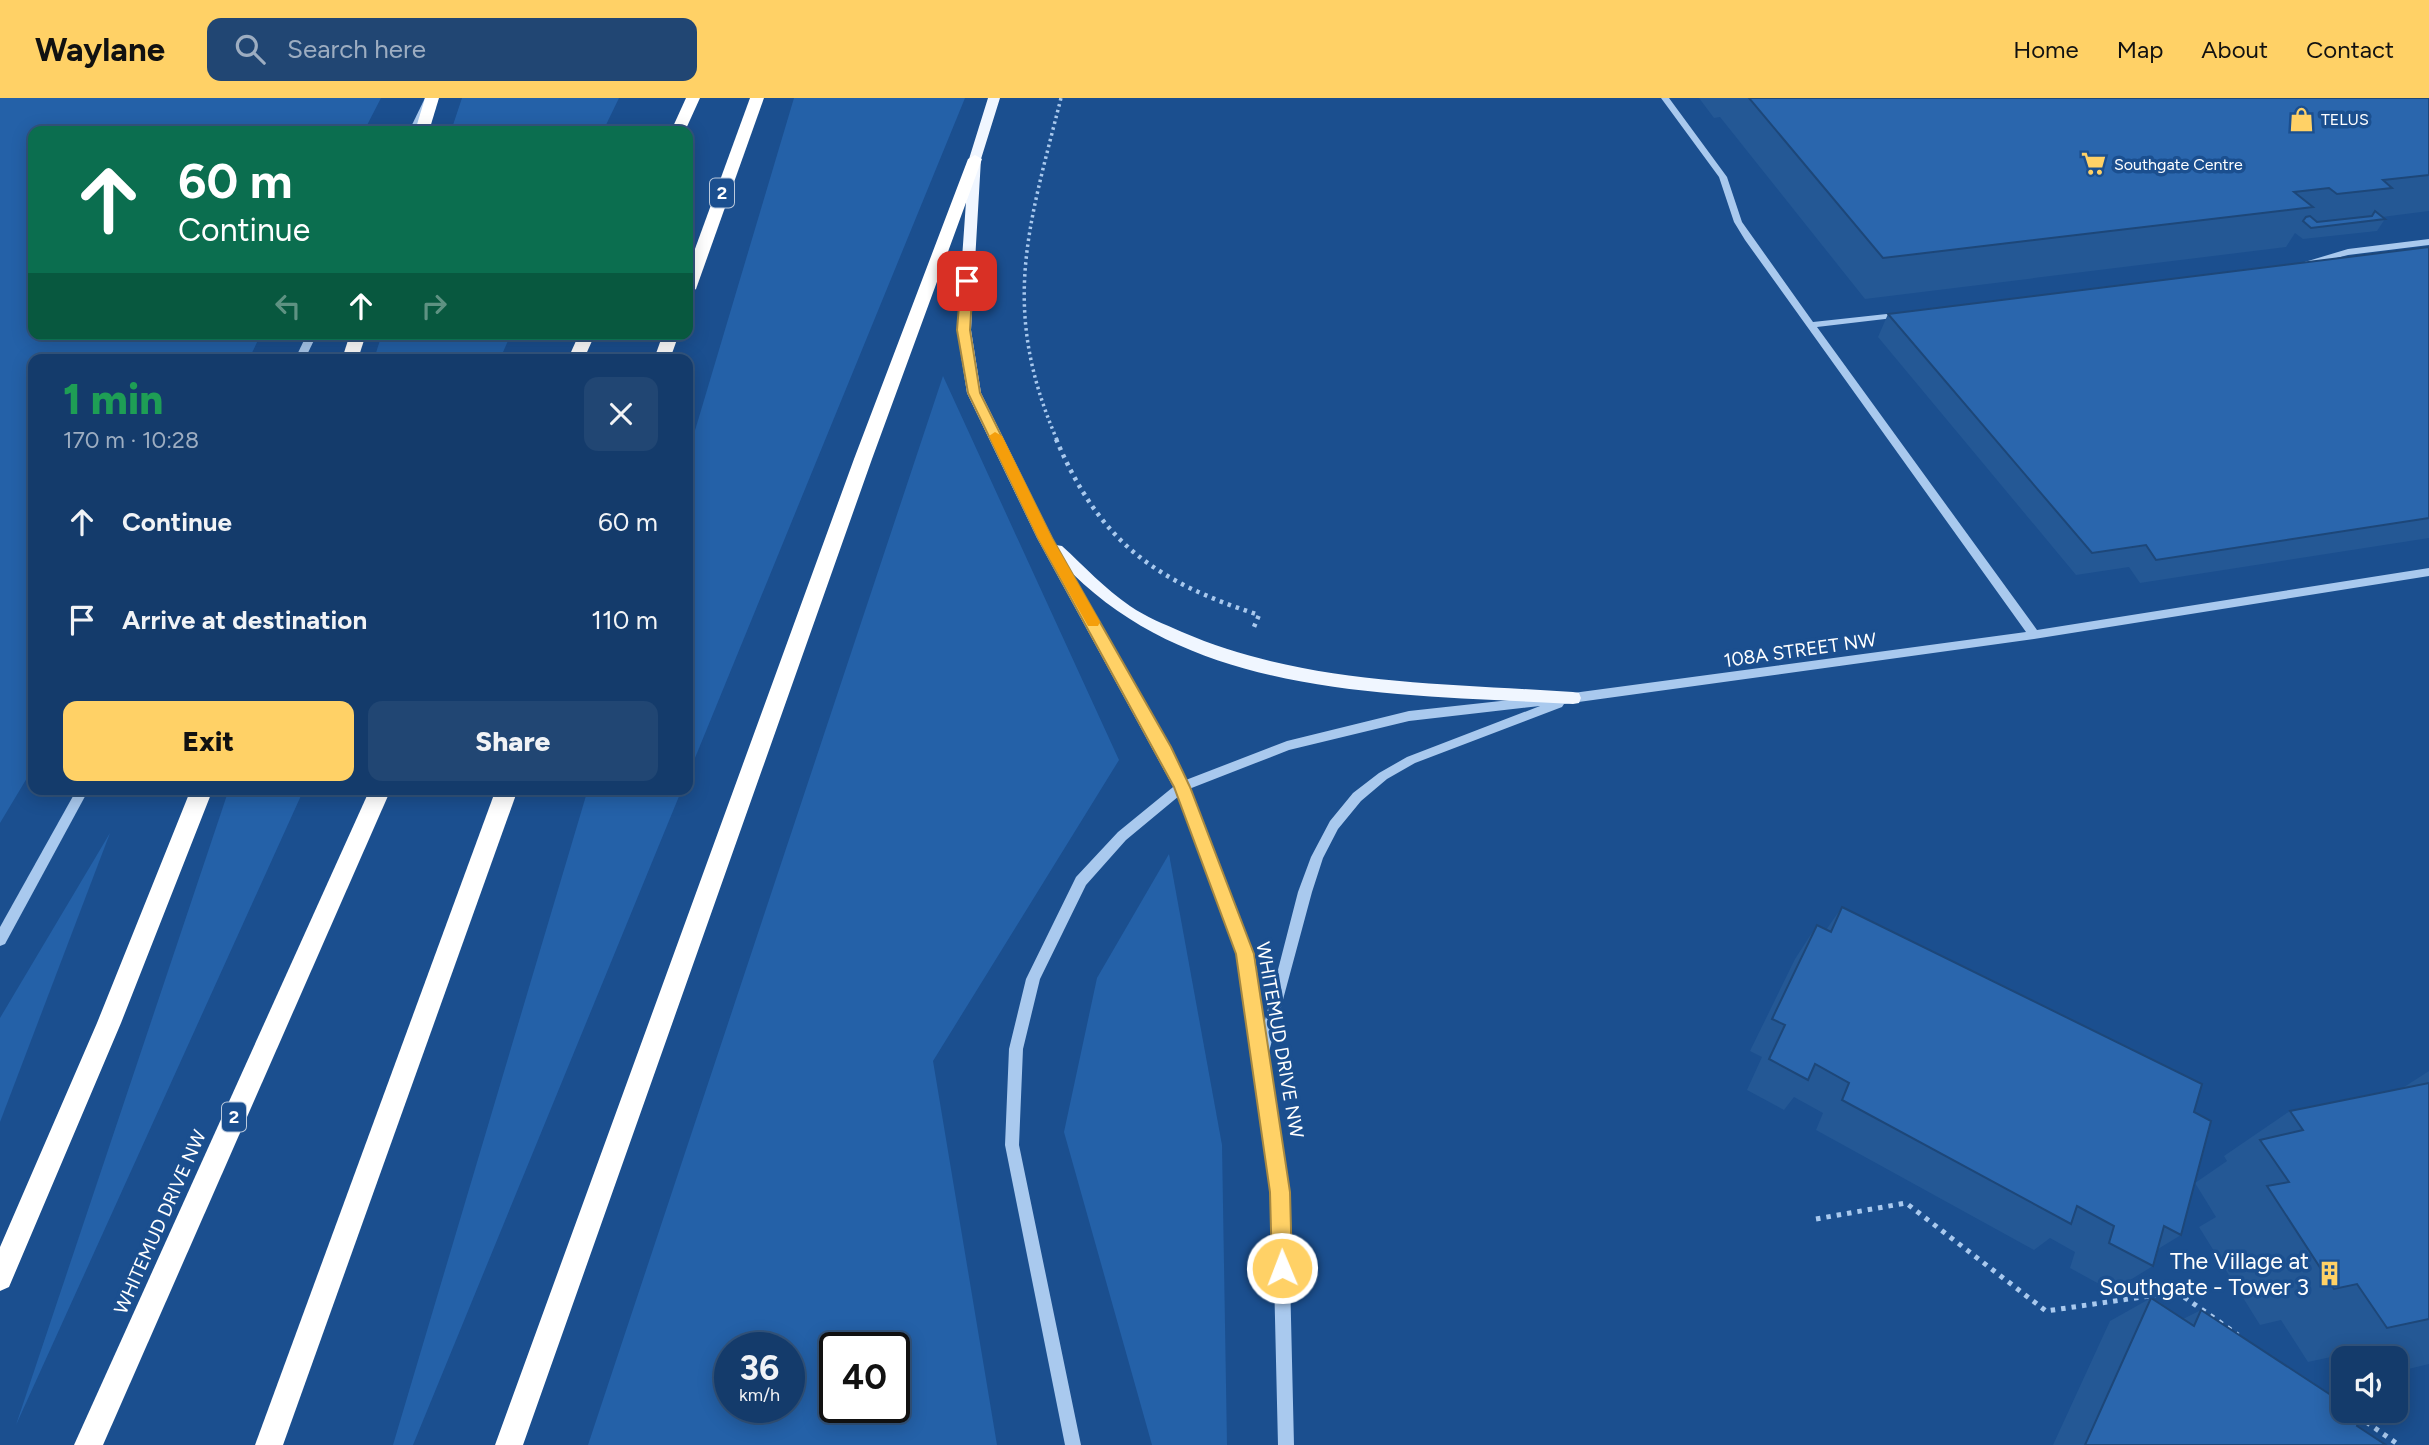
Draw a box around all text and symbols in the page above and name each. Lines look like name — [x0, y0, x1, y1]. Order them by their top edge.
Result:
search box — [207, 18, 697, 81]
text: Waylane — [35, 30, 165, 69]
icon: search — [231, 30, 269, 68]
text: Search here — [287, 33, 426, 65]
text: Home — [2013, 35, 2079, 64]
text: Map — [2117, 35, 2163, 64]
text: About — [2201, 35, 2268, 64]
text: Contact — [2306, 35, 2394, 64]
shop icon: TELUS — [2287, 105, 2315, 133]
place label: TELUS — [2321, 110, 2369, 129]
supermarket icon: Southgate Centre — [2080, 150, 2108, 178]
text: 60 m — [178, 151, 293, 210]
icon: ahead — [63, 154, 154, 245]
place label: Southgate Centre — [2114, 155, 2243, 174]
road number: 2 — [710, 178, 734, 208]
text: Continue — [178, 211, 310, 249]
pin — [937, 251, 997, 311]
icon: arrive — [948, 262, 986, 300]
icon: left — [269, 287, 307, 325]
icon: ahead — [342, 287, 380, 325]
icon: right — [415, 287, 453, 325]
text: 1 min — [63, 374, 163, 425]
button: close — [584, 377, 658, 451]
text: 170 m · 10:28 — [63, 426, 199, 454]
icon: ahead — [63, 503, 101, 541]
text: Continue — [122, 506, 232, 538]
text: 60 m — [598, 506, 658, 538]
icon: arrive — [63, 601, 101, 639]
text: Arrive at destination — [122, 604, 367, 636]
text: 110 m — [591, 604, 658, 636]
street label: 108A STREET NW — [1722, 628, 1879, 672]
button: Exit — [63, 701, 354, 781]
button: Share — [368, 701, 658, 781]
street label: WHITEMUD DRIVE NW — [1251, 940, 1309, 1141]
road number: 2 — [222, 1102, 246, 1132]
street label: WHITEMUD DRIVE NW — [109, 1126, 211, 1318]
position arrow — [1245, 1231, 1319, 1305]
place label: The Village at Southgate - Tower 3 — [2099, 1247, 2309, 1301]
building icon: The Village at Southgate - Tower 3 — [2315, 1260, 2343, 1288]
speed limit sign: 40 — [819, 1332, 910, 1423]
map controls — [2331, 1346, 2408, 1423]
button: sound — [2331, 1346, 2408, 1423]
text: 36 — [740, 1347, 779, 1389]
text: km/h — [739, 1384, 780, 1406]

